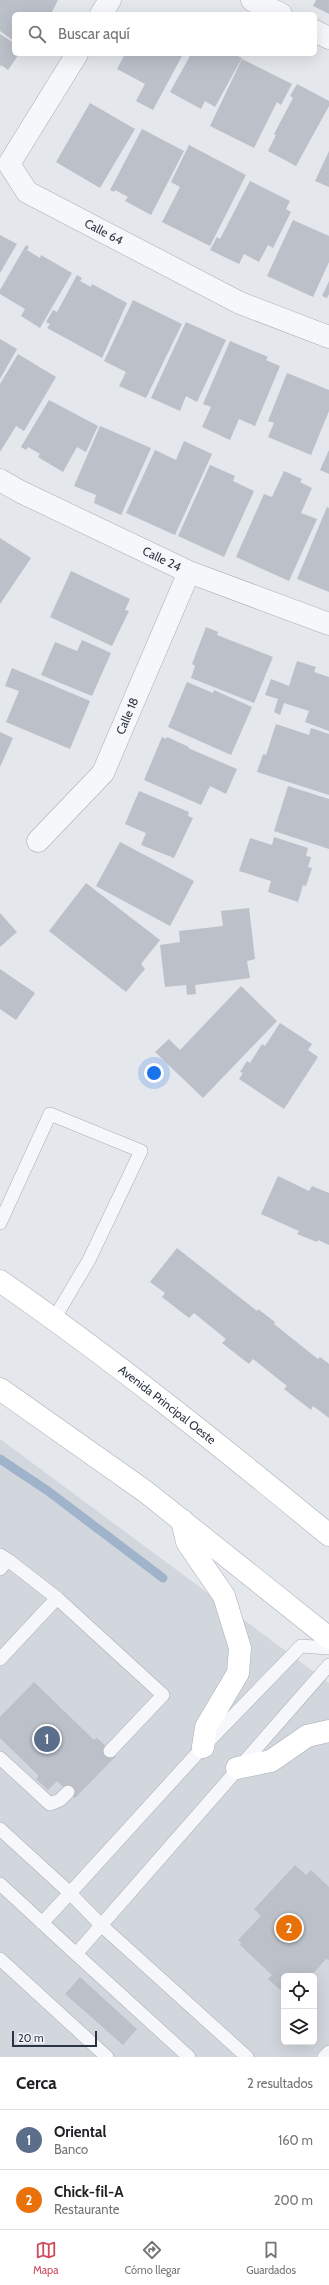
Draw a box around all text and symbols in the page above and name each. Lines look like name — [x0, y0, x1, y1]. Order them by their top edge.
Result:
search box — [12, 12, 317, 56]
icon: search — [26, 23, 48, 45]
text: Buscar aquí — [58, 25, 130, 43]
street label: Calle 64 — [82, 215, 126, 248]
street label: Calle 24 — [140, 543, 184, 574]
street label: Calle 18 — [112, 695, 141, 737]
your location — [144, 1063, 164, 1083]
street label: Avenida Principal Oeste — [116, 1362, 219, 1447]
pin: 1 — [34, 1724, 60, 1754]
pin: 2 — [276, 1913, 302, 1943]
map controls — [281, 1973, 317, 2045]
button: locate — [281, 1973, 317, 2009]
button: layers — [281, 2009, 317, 2045]
scale bar — [12, 2029, 97, 2048]
text: 20 m — [18, 2031, 44, 2045]
text: Cerca — [16, 2073, 57, 2093]
text: 2 resultados — [247, 2075, 313, 2091]
text: Oriental — [54, 2123, 106, 2141]
text: 1 — [27, 2132, 31, 2148]
text: 160 m — [278, 2132, 313, 2148]
text: Banco — [54, 2141, 88, 2157]
text: Chick-fil-A — [54, 2183, 124, 2201]
text: 2 — [26, 2192, 32, 2208]
text: 200 m — [274, 2192, 313, 2208]
text: Restaurante — [54, 2201, 119, 2217]
tab: Mapa — [33, 2239, 59, 2277]
tab: Cómo llegar — [124, 2239, 180, 2277]
tab: Guardados — [246, 2239, 296, 2277]

